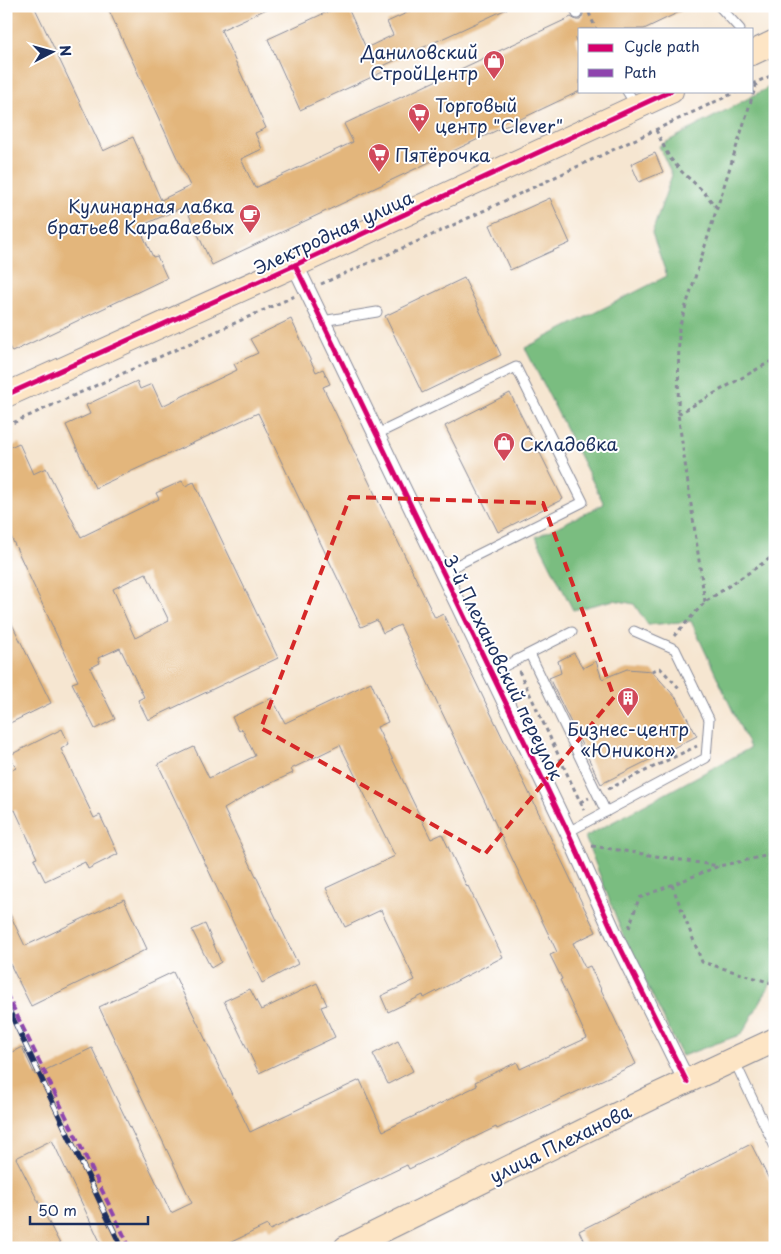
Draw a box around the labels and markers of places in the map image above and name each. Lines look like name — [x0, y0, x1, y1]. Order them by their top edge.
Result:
place label: Даниловский СтройЦентр — [360, 38, 478, 86]
shop icon: Даниловский СтройЦентр — [482, 49, 506, 80]
place label: Торговый центр "Clever" — [435, 91, 563, 139]
supermarket icon: Торговый центр "Clever" — [407, 102, 431, 133]
place label: Пятёрочка — [395, 141, 491, 168]
supermarket icon: Пятёрочка — [367, 142, 391, 173]
place label: Кулинарная лавка братьев Караваевых — [47, 192, 235, 240]
cafe icon: Кулинарная лавка братьев Караваевых — [238, 203, 262, 234]
place label: Складовка — [520, 430, 618, 457]
shop icon: Складовка — [492, 431, 516, 462]
building icon: Бизнес-центр «Юникон» — [616, 686, 640, 717]
place label: Бизнес-центр «Юникон» — [567, 715, 689, 763]

